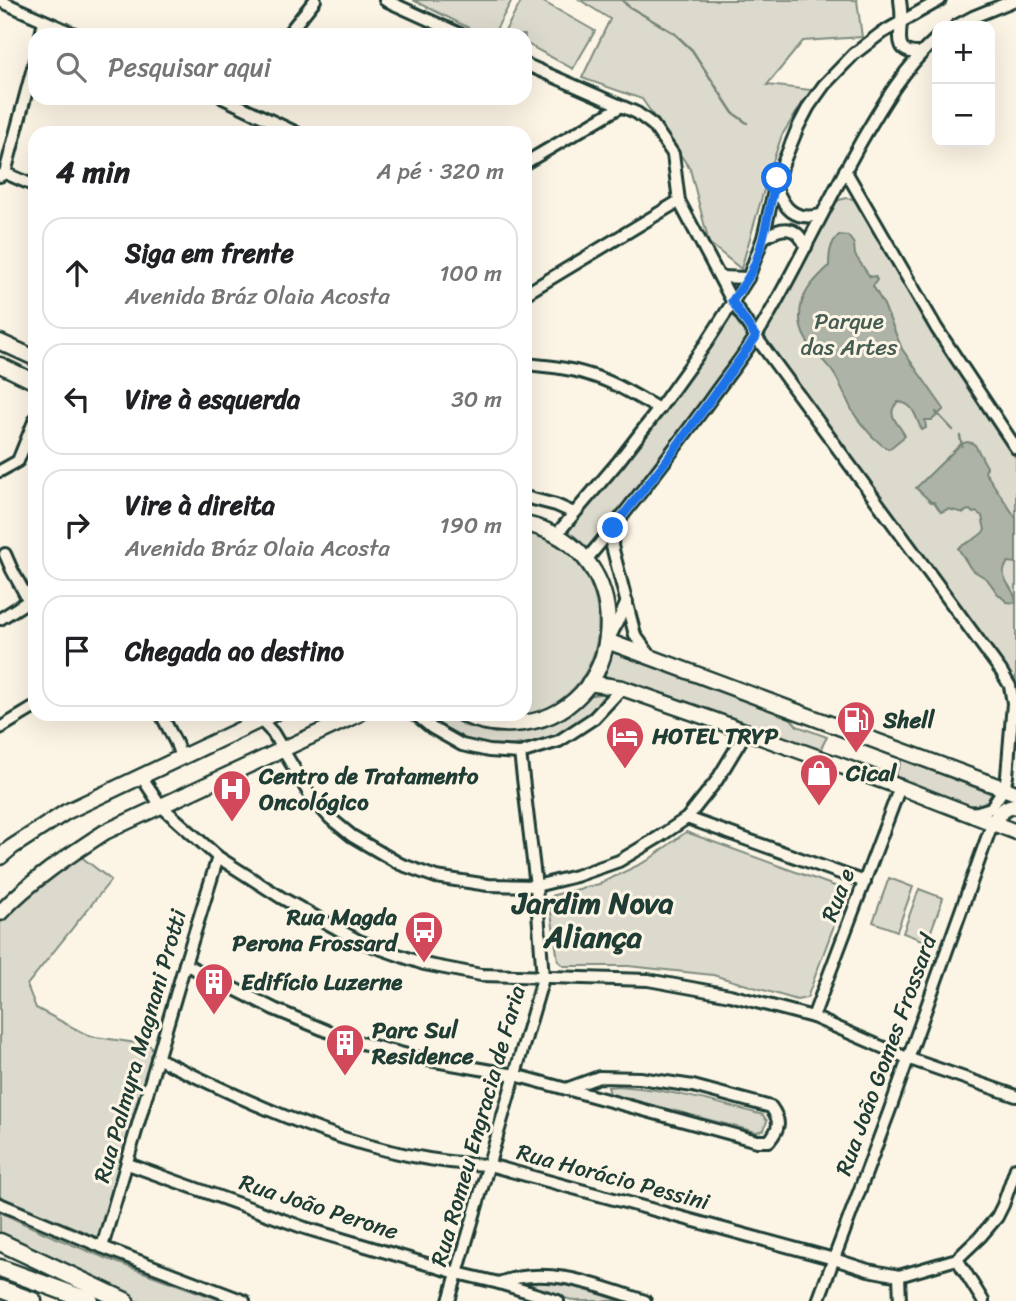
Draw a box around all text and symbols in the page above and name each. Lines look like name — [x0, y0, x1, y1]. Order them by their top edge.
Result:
map controls — [932, 21, 995, 147]
button: + — [932, 21, 995, 84]
search box — [28, 28, 532, 105]
text: Pesquisar aqui — [108, 44, 271, 90]
icon: search — [52, 48, 90, 86]
button: − — [932, 84, 995, 147]
text: 4 min — [56, 145, 130, 199]
text: A pé · 320 m — [377, 151, 504, 192]
route start — [761, 162, 792, 193]
text: Siga em frente — [125, 230, 294, 276]
text: 100 m — [439, 253, 502, 294]
icon: ahead — [58, 254, 96, 292]
text: Avenida Bráz Olaia Acosta — [125, 276, 390, 317]
park label: Parque das Artes — [800, 301, 898, 368]
text: Vire à esquerda — [125, 376, 300, 422]
text: 30 m — [451, 379, 502, 420]
icon: left — [58, 380, 96, 418]
text: Vire à direita — [125, 482, 275, 528]
text: 190 m — [440, 505, 502, 546]
icon: right — [58, 506, 96, 544]
route end — [597, 512, 628, 543]
text: Avenida Bráz Olaia Acosta — [125, 528, 390, 569]
text: Chegada ao destino — [125, 628, 344, 674]
icon: arrive — [58, 632, 96, 670]
fuel station icon: Shell — [835, 699, 877, 754]
place label: Shell — [882, 700, 936, 741]
hotel icon: HOTEL TRYP — [604, 715, 646, 770]
place label: HOTEL TRYP — [651, 716, 779, 757]
shop icon: Cical — [798, 752, 840, 807]
place label: Cical — [845, 753, 898, 794]
place label: Centro de Tratamento Oncológico — [258, 756, 479, 823]
hospital icon: Centro de Tratamento Oncológico — [211, 768, 253, 823]
street label: Rua e — [809, 862, 867, 928]
district label: Jardim Nova Aliança — [510, 876, 674, 964]
place label: Rua Magda Perona Frossard — [232, 897, 399, 964]
street label: Rua Palmyra Magnani Protti — [81, 904, 199, 1188]
bus stop icon: Rua Magda Perona Frossard — [403, 909, 445, 964]
street label: Rua João Gomes Frossard — [823, 927, 949, 1182]
building icon: Edifício Luzerne — [193, 961, 235, 1016]
place label: Edifício Luzerne — [241, 962, 403, 1003]
street label: Rua Romeu Engracia de Faria — [418, 980, 538, 1271]
place label: Parc Sul Residence — [371, 1010, 474, 1077]
building icon: Parc Sul Residence — [324, 1022, 366, 1077]
street label: Rua Horácio Pessini — [512, 1132, 715, 1223]
street label: Rua João Perone — [234, 1162, 404, 1252]

